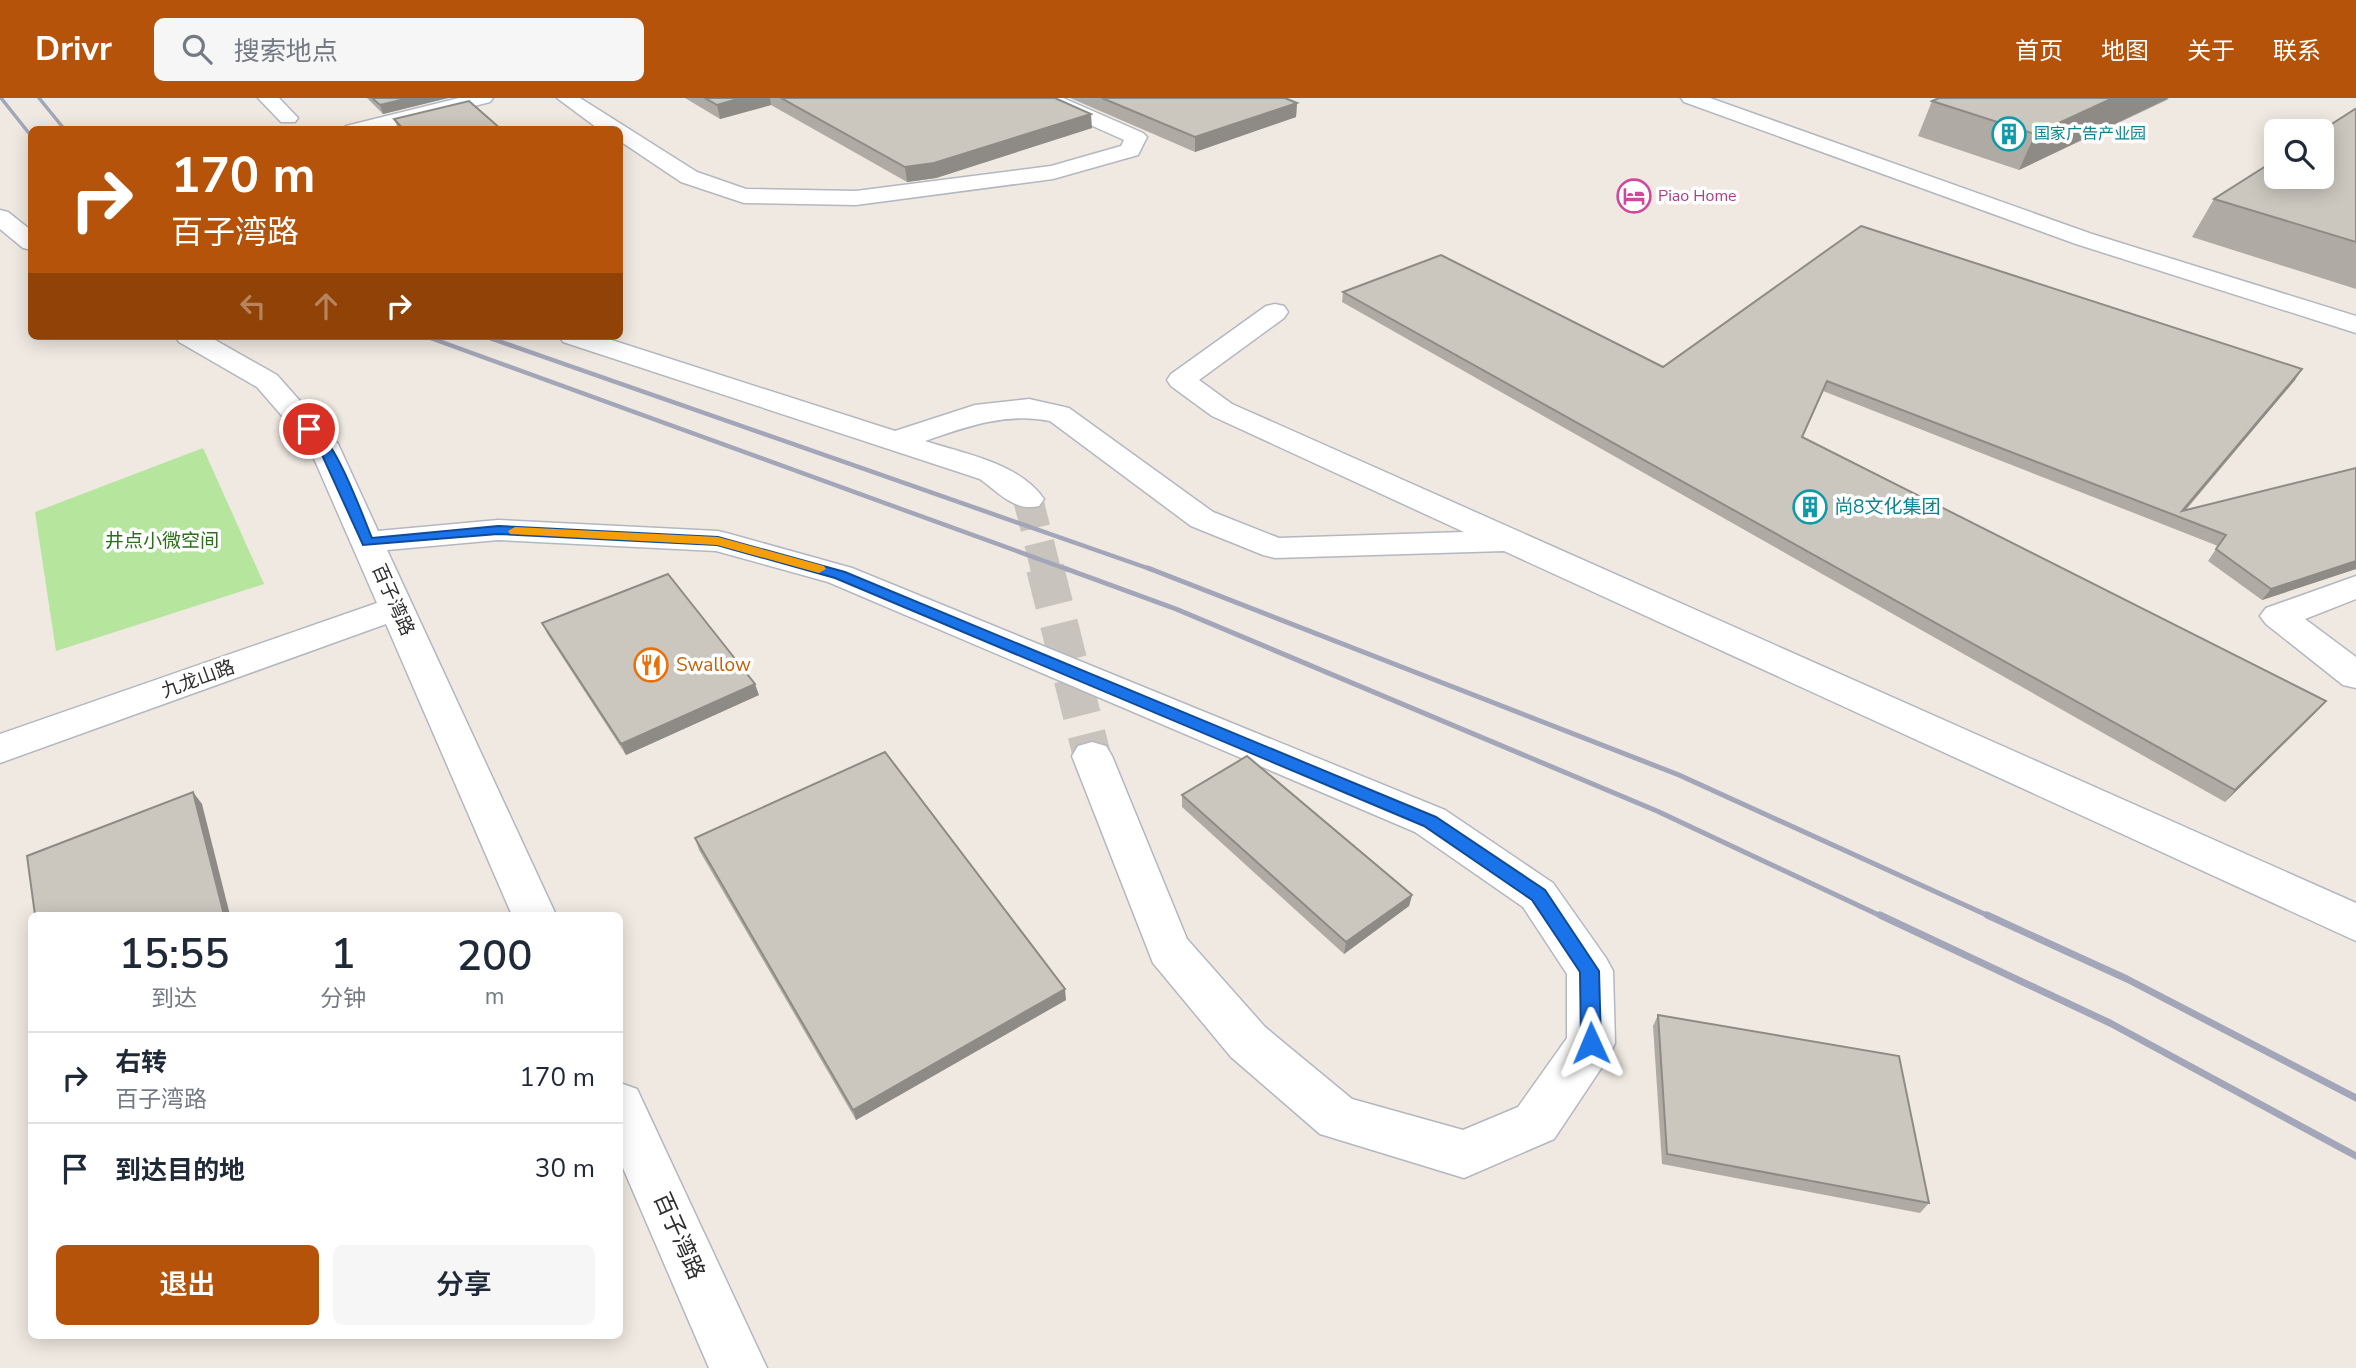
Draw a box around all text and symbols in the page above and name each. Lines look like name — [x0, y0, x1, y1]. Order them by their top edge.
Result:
search box — [154, 18, 644, 81]
text: Drivr — [35, 27, 112, 72]
icon: search — [178, 30, 216, 68]
text: 搜索地点 — [234, 34, 338, 69]
text: 首页 — [2015, 35, 2063, 67]
text: 地图 — [2101, 35, 2149, 67]
text: 关于 — [2187, 35, 2235, 67]
text: 联系 — [2273, 35, 2321, 67]
building icon: 国家广告产业园 — [1990, 115, 2028, 153]
map controls — [2264, 119, 2334, 189]
button: search — [2264, 119, 2334, 189]
place label: 国家广告产业园 — [2034, 123, 2146, 145]
text: 170 m — [171, 142, 315, 209]
icon: right — [56, 154, 147, 245]
hotel icon: Piao Home — [1615, 177, 1653, 215]
place label: Piao Home — [1658, 185, 1737, 207]
text: 百子湾路 — [171, 211, 299, 254]
icon: left — [234, 287, 272, 325]
icon: ahead — [307, 287, 345, 325]
icon: right — [380, 287, 418, 325]
pin — [279, 399, 339, 459]
icon: arrive — [290, 410, 328, 448]
building icon: 尚8文化集团 — [1791, 488, 1829, 526]
place label: 尚8文化集团 — [1834, 494, 1940, 520]
park label: 井点小微空间 — [105, 528, 219, 554]
street label: 百子湾路 — [366, 560, 420, 640]
restaurant icon: Swallow — [632, 646, 670, 684]
place label: Swallow — [676, 652, 751, 678]
street label: 九龙山路 — [158, 654, 238, 704]
text: 15:55 — [119, 926, 229, 983]
text: 1 — [330, 926, 356, 983]
text: 200 — [457, 928, 532, 985]
text: m — [485, 981, 504, 1012]
text: 到达 — [151, 983, 197, 1014]
text: 分钟 — [320, 983, 366, 1014]
position arrow — [1554, 1006, 1628, 1080]
text: 右转 — [115, 1045, 167, 1080]
icon: right — [56, 1059, 94, 1097]
text: 170 m — [519, 1060, 595, 1095]
text: 百子湾路 — [115, 1084, 207, 1115]
icon: arrive — [56, 1150, 94, 1188]
text: 30 m — [535, 1151, 595, 1186]
text: 到达目的地 — [115, 1153, 245, 1188]
street label: 百子湾路 — [646, 1188, 712, 1284]
button: 退出 — [56, 1245, 319, 1325]
button: 分享 — [333, 1245, 595, 1325]

